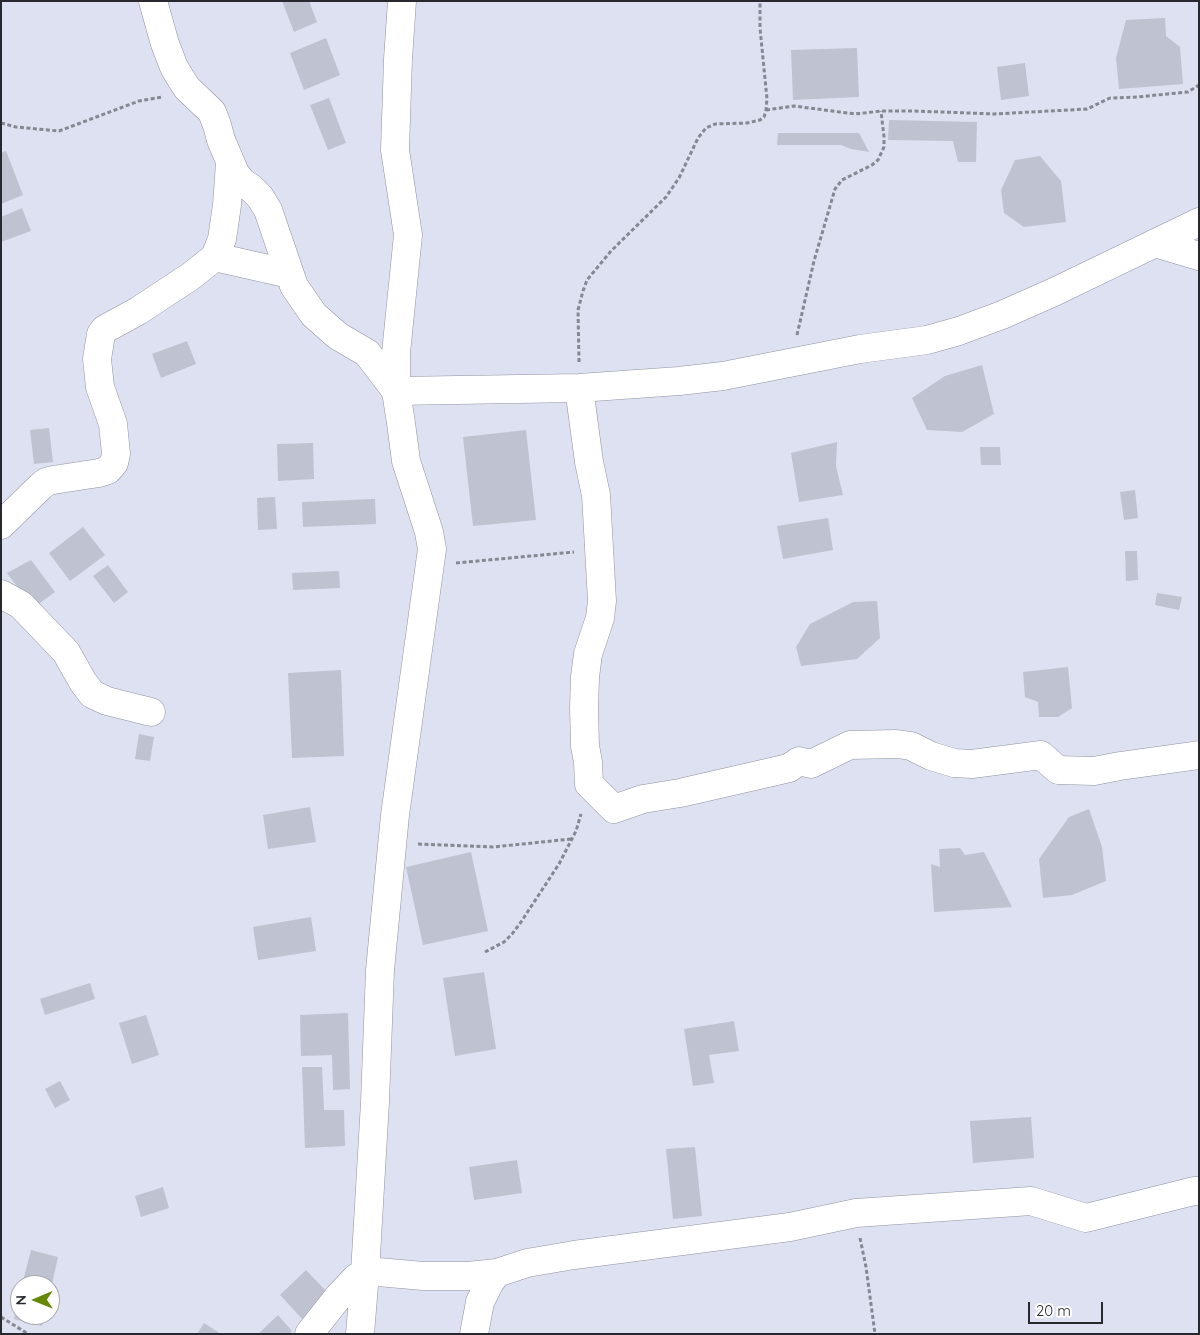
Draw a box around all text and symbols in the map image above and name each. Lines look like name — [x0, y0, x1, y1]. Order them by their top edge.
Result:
north arrow — [10, 1275, 60, 1325]
scale bar — [1030, 1292, 1105, 1324]
text: N — [12, 1295, 30, 1306]
text: 20 m — [1036, 1301, 1071, 1320]

